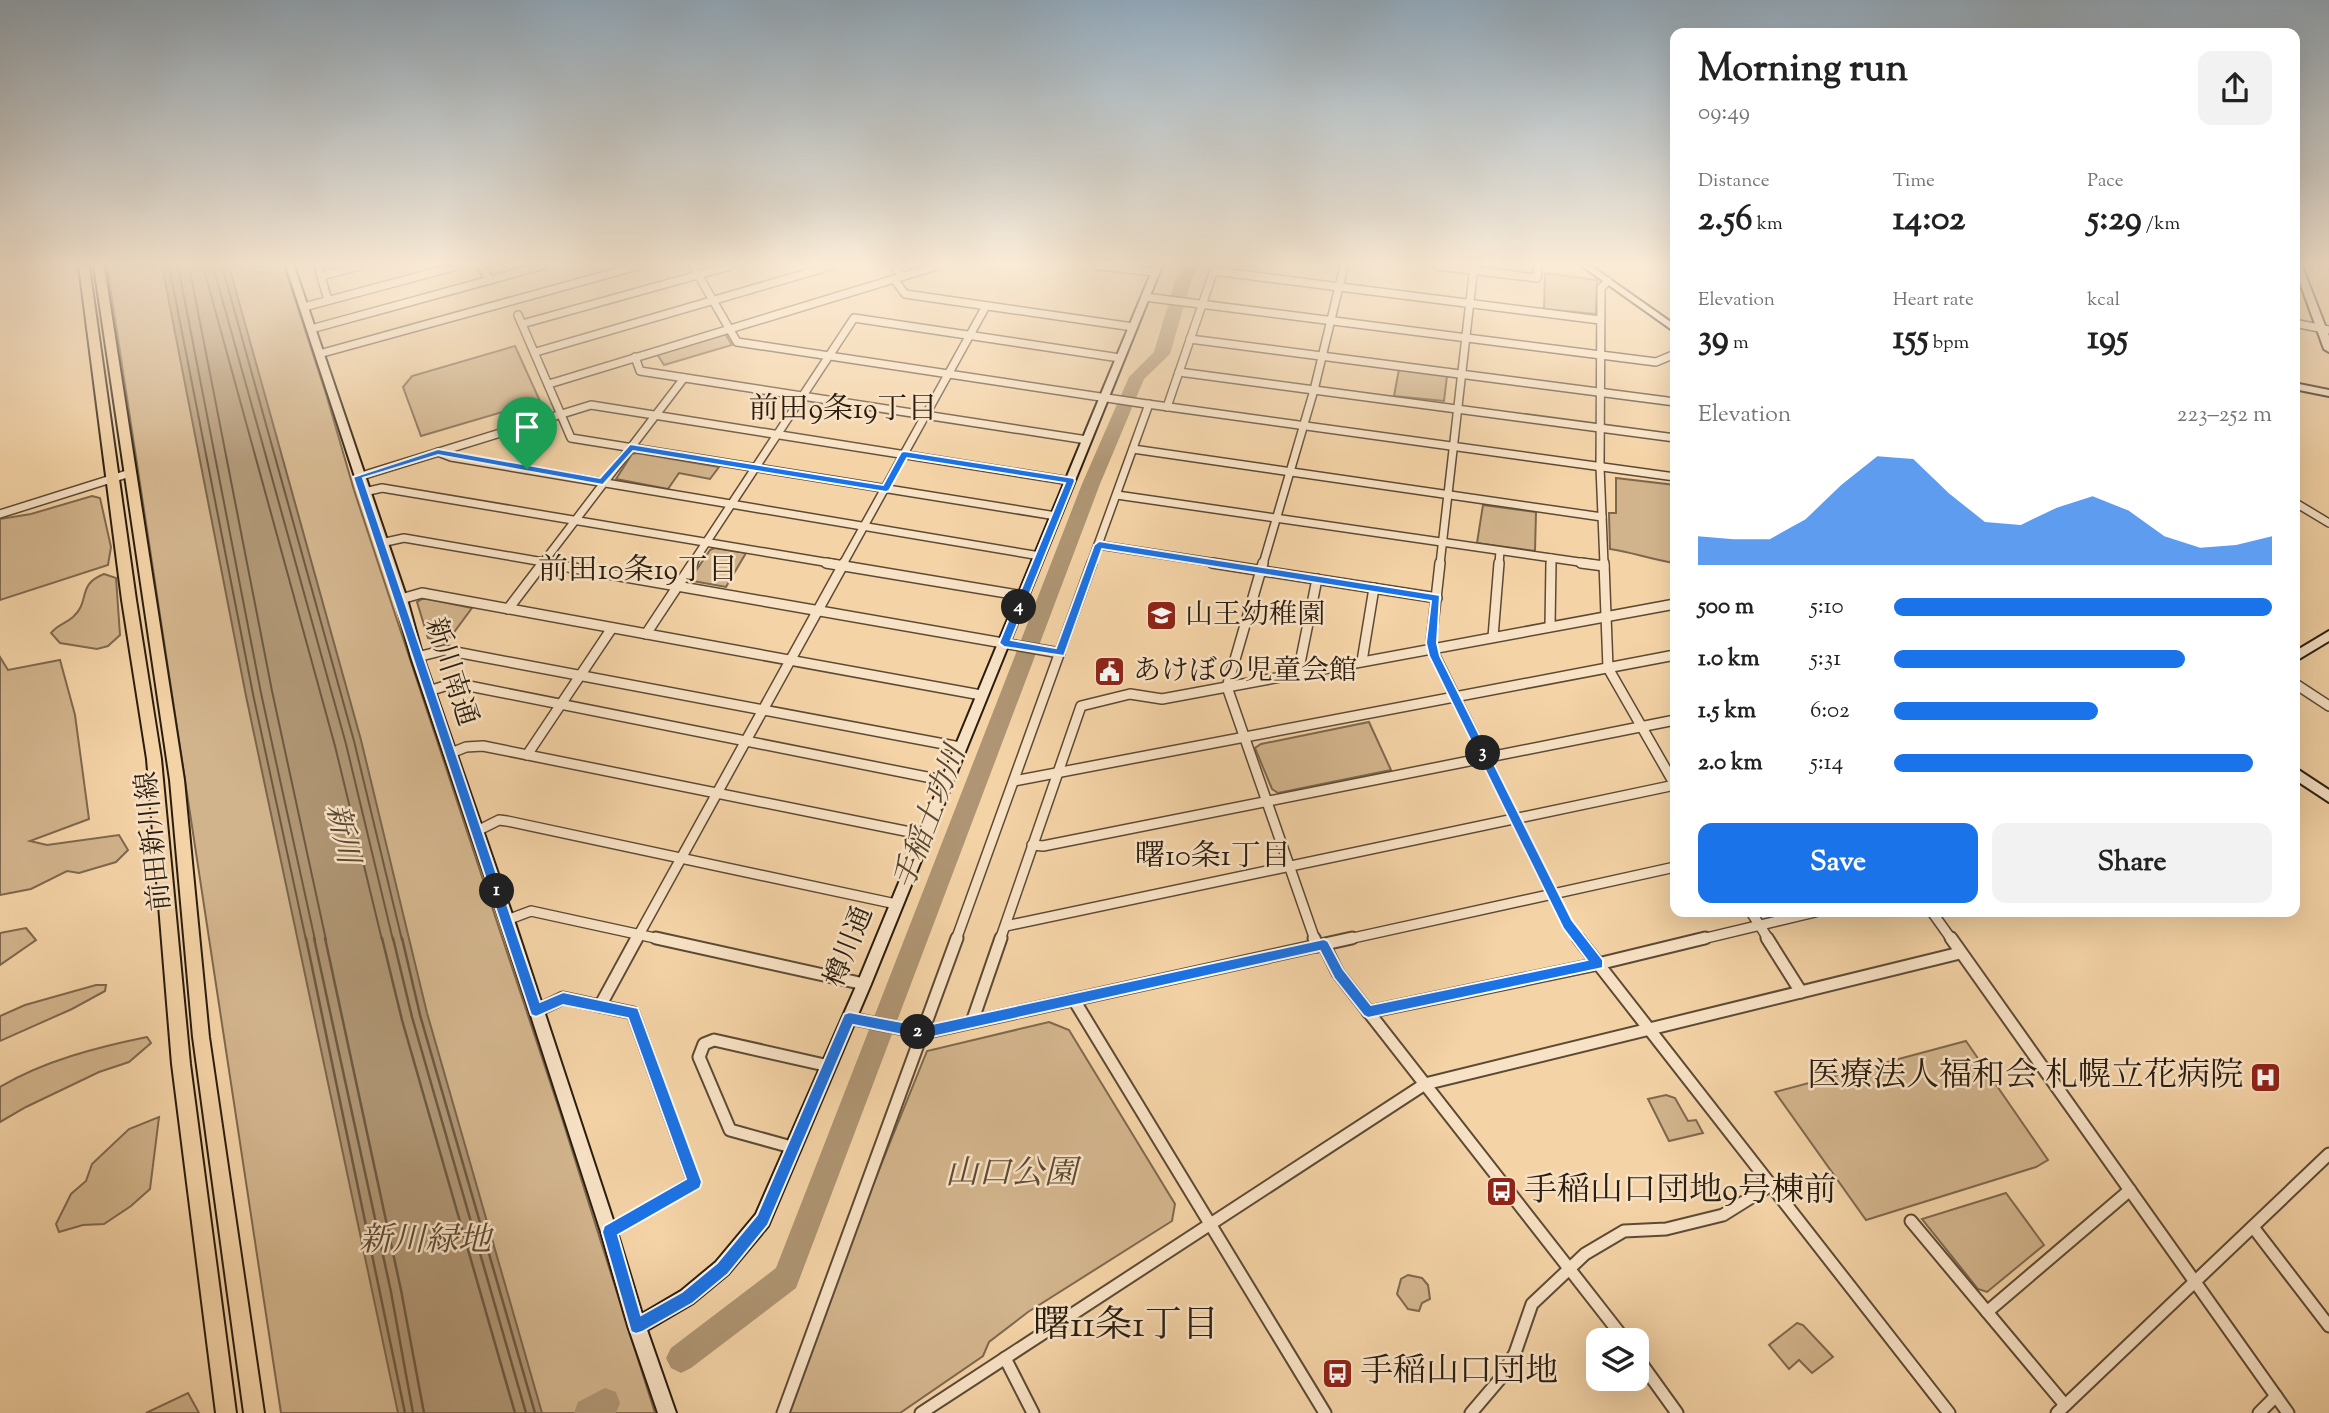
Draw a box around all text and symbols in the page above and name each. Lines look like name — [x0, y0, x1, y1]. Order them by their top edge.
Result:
text: Morning run — [1698, 44, 1908, 98]
button: share — [2198, 51, 2272, 125]
text: 09:49 — [1698, 97, 1750, 130]
text: Distance — [1698, 168, 1770, 195]
text: Time — [1893, 168, 1935, 195]
text: Pace — [2087, 168, 2124, 195]
text: 2.56 — [1698, 195, 1753, 246]
text: 14:02 — [1893, 195, 1966, 246]
text: 5:29 — [2087, 195, 2142, 246]
text: km — [1753, 211, 1783, 238]
text: /km — [2142, 211, 2180, 238]
text: Elevation — [1698, 287, 1775, 314]
text: Heart rate — [1893, 287, 1974, 314]
text: kcal — [2087, 287, 2120, 314]
text: 39 — [1698, 314, 1729, 365]
text: 155 — [1893, 314, 1929, 365]
text: 195 — [2087, 314, 2128, 365]
text: m — [1729, 330, 1749, 357]
text: bpm — [1929, 330, 1969, 357]
district label: 前田9条19丁目 — [748, 389, 938, 432]
pin — [497, 397, 557, 469]
text: Elevation — [1698, 399, 1791, 432]
text: 223–252 m — [2177, 399, 2272, 432]
icon: arrive — [508, 408, 546, 446]
district label: 前田10条19丁目 — [538, 550, 738, 593]
pin: 4 — [1002, 590, 1036, 624]
text: 500 m — [1698, 591, 1754, 624]
text: 5:10 — [1810, 591, 1844, 624]
text: 4 — [1014, 593, 1023, 620]
place label: 山王幼稚園 — [1185, 596, 1325, 636]
school or university icon: 山王幼稚園 — [1145, 599, 1179, 633]
street label: 新川南通 — [414, 613, 486, 731]
text: 1.0 km — [1698, 643, 1760, 676]
text: 5:31 — [1810, 643, 1841, 676]
place label: あけぼの児童会館 — [1133, 652, 1357, 692]
public building icon: あけぼの児童会館 — [1093, 655, 1127, 689]
text: 1.5 km — [1698, 695, 1756, 728]
text: 6:02 — [1810, 695, 1850, 728]
pin: 3 — [1466, 736, 1500, 770]
water label: 手稲土功川 — [884, 737, 979, 896]
text: 3 — [1479, 739, 1486, 766]
text: 2.0 km — [1698, 747, 1763, 780]
text: 5:14 — [1810, 747, 1843, 780]
street label: 前田新川線 — [128, 769, 182, 913]
water label: 新川 — [314, 800, 369, 871]
button: Save — [1698, 823, 1978, 903]
button: Share — [1992, 823, 2272, 903]
district label: 曙10条1丁目 — [1135, 836, 1291, 879]
pin: 1 — [480, 874, 514, 908]
text: 1 — [493, 877, 500, 904]
street label: 樽川通 — [816, 901, 884, 993]
pin: 2 — [900, 1014, 936, 1050]
text: 2 — [913, 1018, 922, 1045]
place label: 医療法人福和会 札幌立花病院 — [1807, 1053, 2243, 1101]
hospital icon: 医療法人福和会 札幌立花病院 — [2249, 1060, 2283, 1094]
park label: 山口公園 — [945, 1151, 1082, 1199]
place label: 手稲山口団地9号棟前 — [1524, 1168, 1837, 1216]
bus stop icon: 手稲山口団地9号棟前 — [1484, 1175, 1518, 1209]
park label: 新川緑地 — [359, 1218, 494, 1266]
district label: 曙11条1丁目 — [1033, 1300, 1219, 1354]
map controls — [1586, 1328, 1649, 1391]
button: layers — [1586, 1328, 1649, 1391]
place label: 手稲山口団地 — [1360, 1349, 1558, 1397]
bus stop icon: 手稲山口団地 — [1320, 1356, 1354, 1390]

